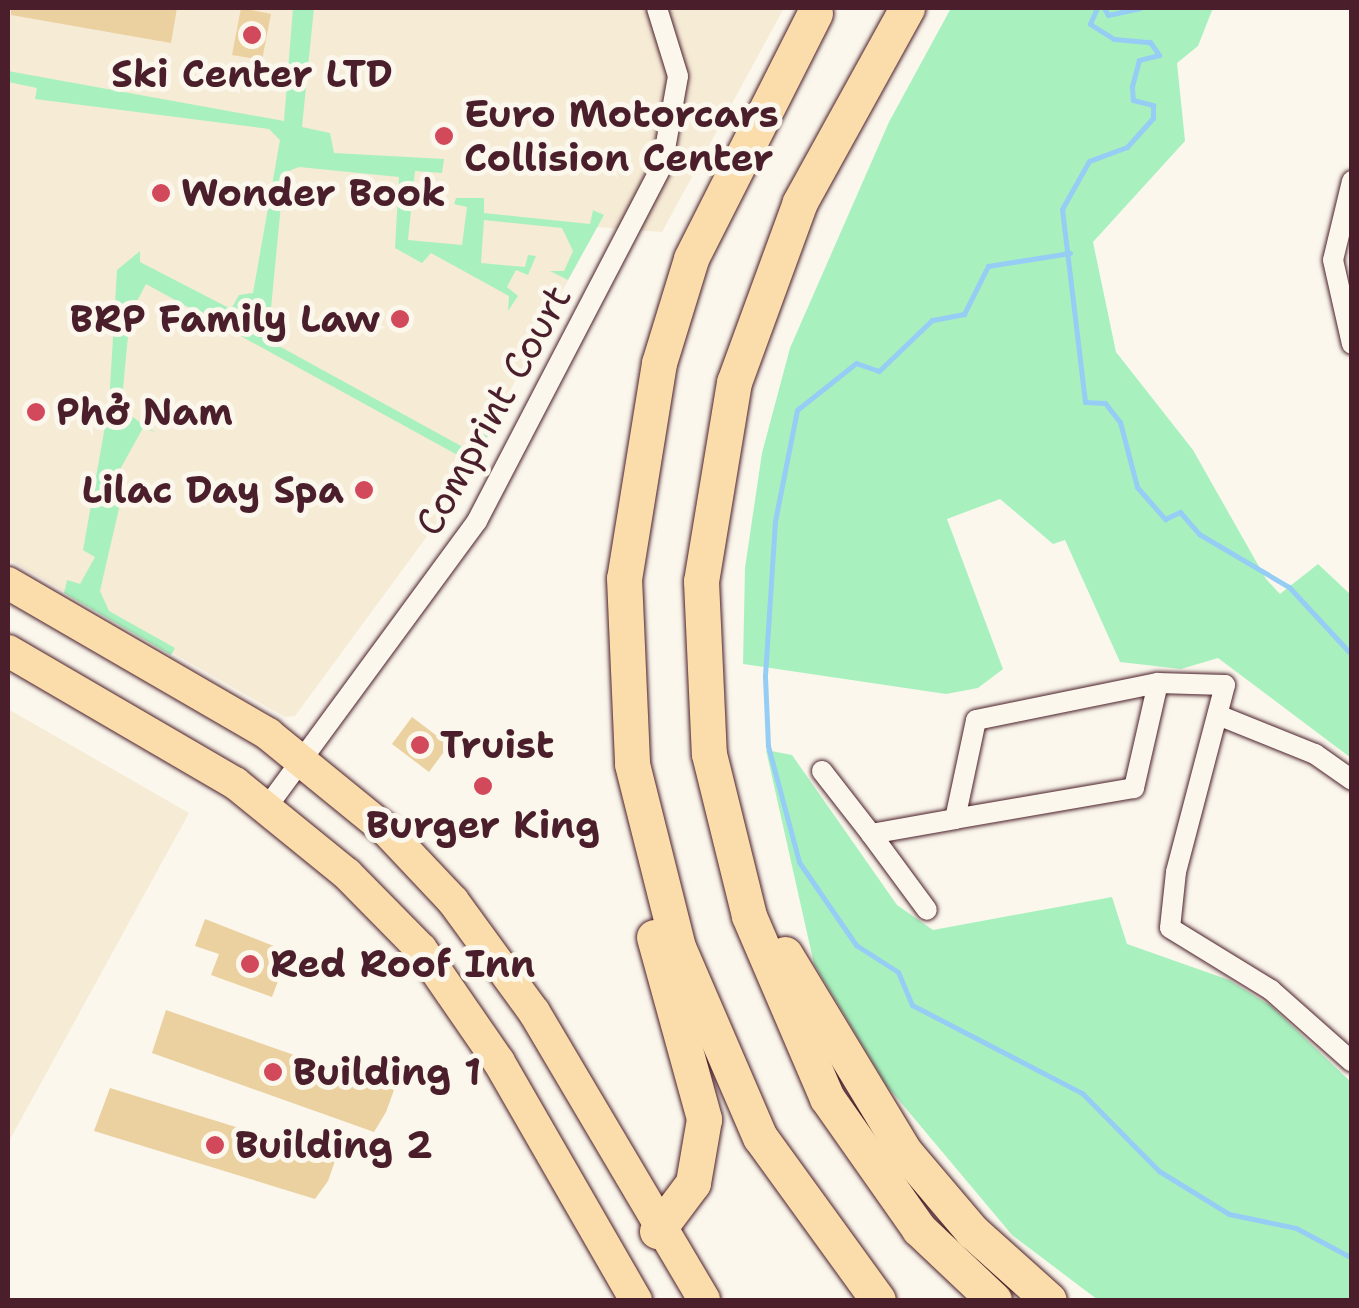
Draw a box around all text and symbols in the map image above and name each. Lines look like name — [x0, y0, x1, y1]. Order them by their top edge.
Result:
marker: Ski Center LTD — [241, 24, 263, 46]
place label: Ski Center LTD — [111, 51, 393, 97]
place label: Euro Motorcars Collision Center — [464, 91, 779, 180]
marker: Euro Motorcars Collision Center — [433, 125, 455, 147]
place label: Wonder Book — [181, 170, 446, 216]
marker: Wonder Book — [150, 182, 172, 204]
street label: Comprint Court — [405, 277, 581, 543]
place label: BRP Family Law — [70, 296, 380, 342]
marker: BRP Family Law — [389, 308, 411, 330]
place label: Phở Nam — [56, 389, 233, 435]
marker: Phở Nam — [25, 401, 47, 423]
place label: Lilac Day Spa — [82, 467, 344, 513]
marker: Lilac Day Spa — [353, 479, 375, 501]
place label: Truist — [440, 722, 554, 768]
marker: Truist — [409, 734, 431, 756]
marker: Burger King — [472, 775, 494, 797]
place label: Burger King — [366, 802, 600, 848]
place label: Red Roof Inn — [270, 941, 535, 987]
marker: Red Roof Inn — [239, 953, 261, 975]
place label: Building 1 — [293, 1049, 481, 1095]
marker: Building 1 — [262, 1061, 284, 1083]
place label: Building 2 — [235, 1122, 433, 1168]
marker: Building 2 — [204, 1134, 226, 1156]

